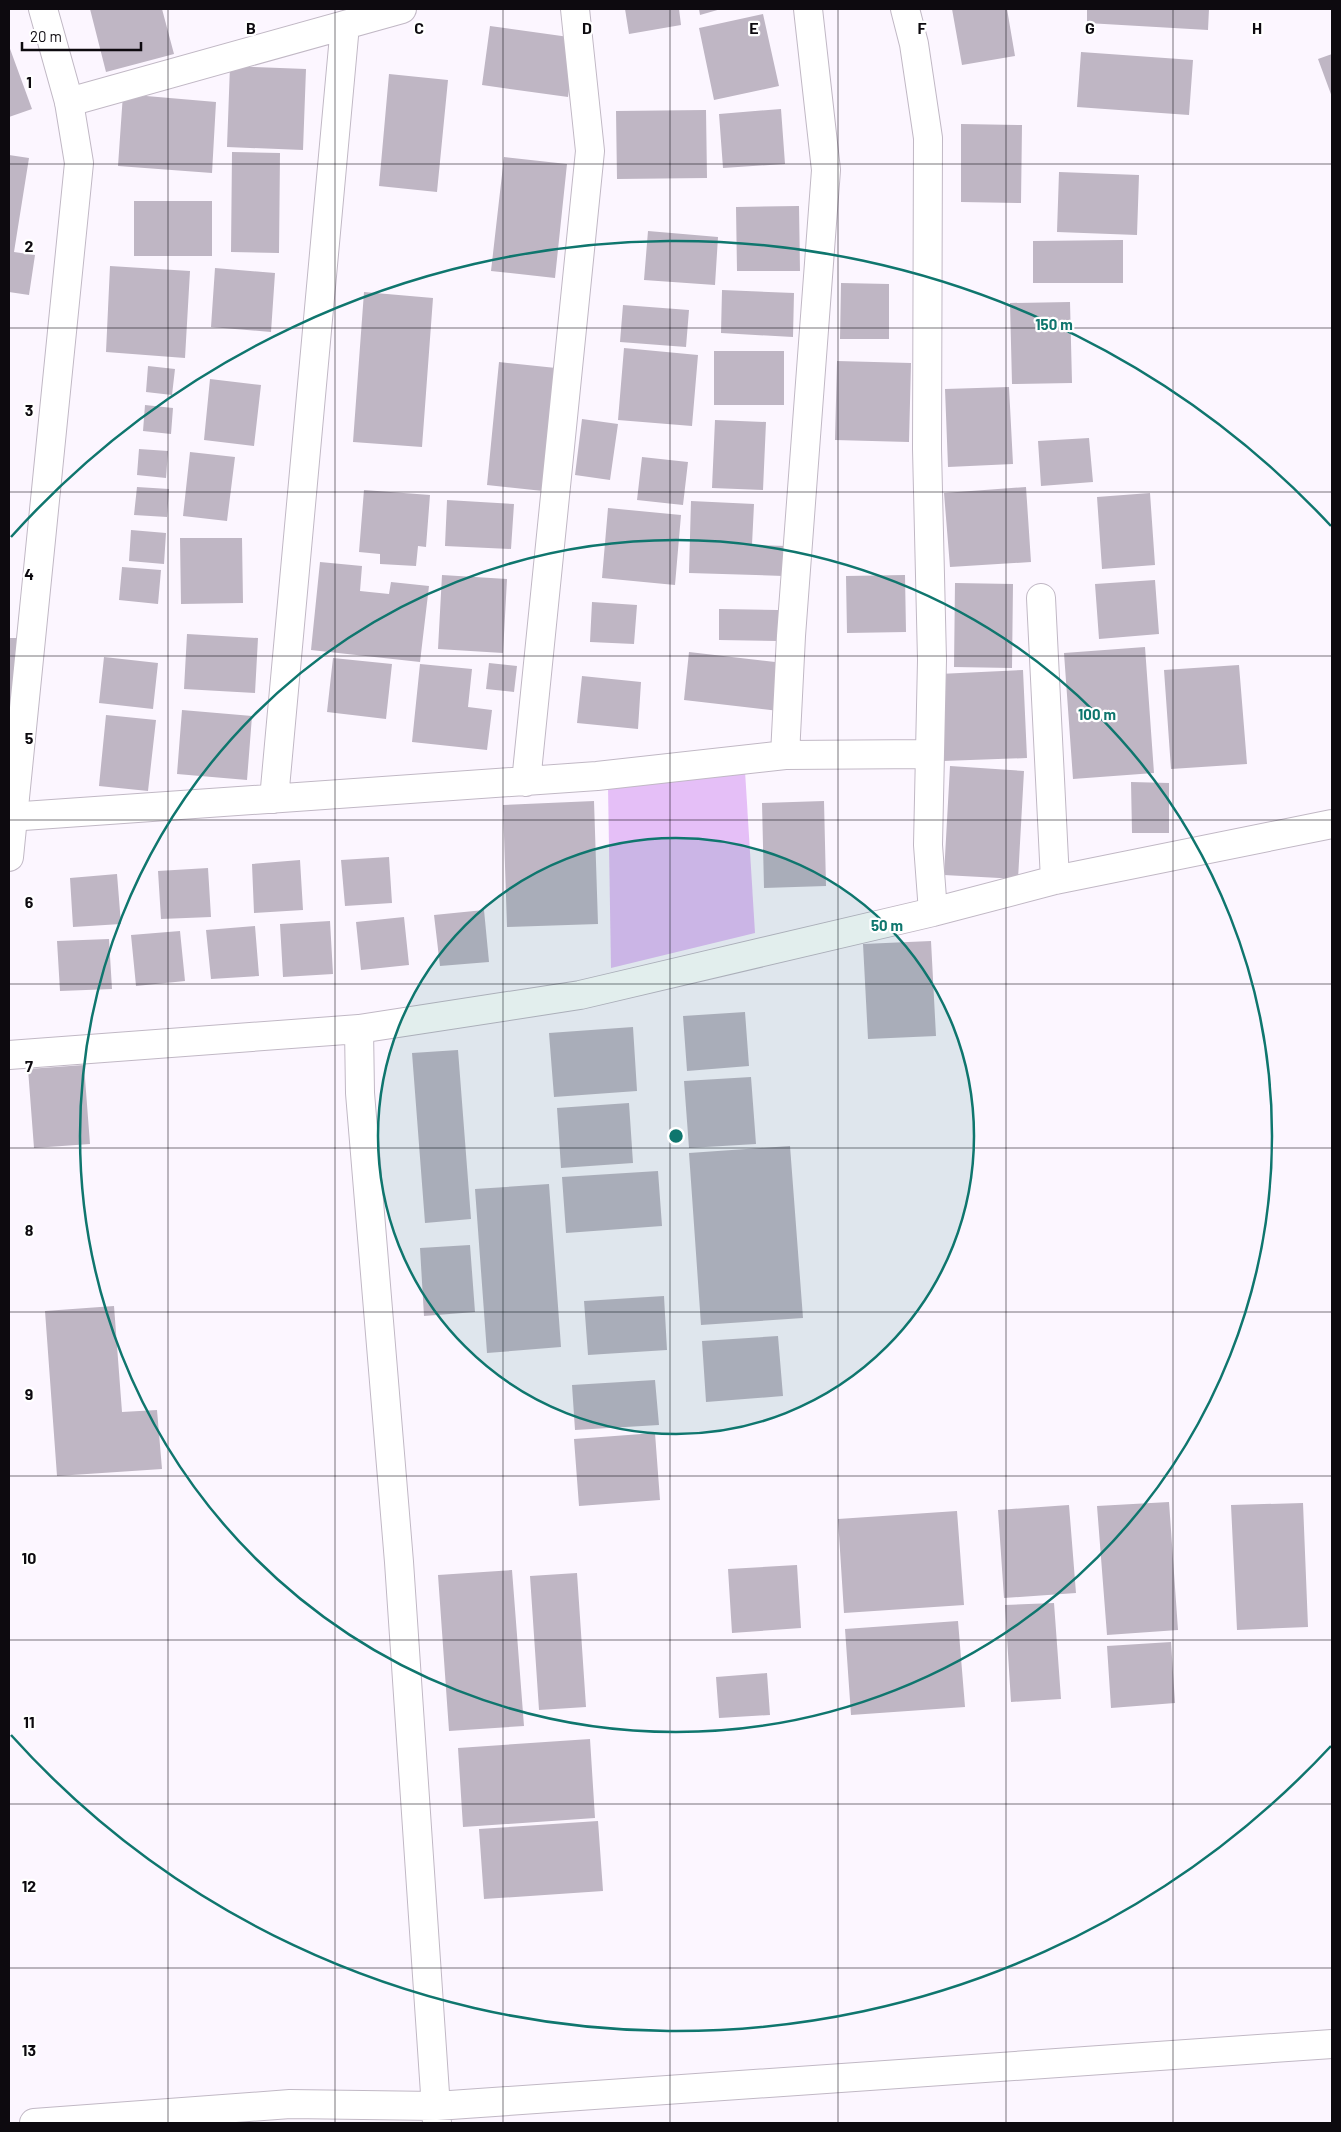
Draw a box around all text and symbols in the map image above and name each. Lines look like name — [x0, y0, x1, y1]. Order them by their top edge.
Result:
text: B — [246, 18, 256, 37]
text: C — [414, 18, 424, 37]
text: D — [582, 18, 592, 37]
text: E — [749, 18, 759, 37]
text: F — [918, 18, 927, 37]
text: G — [1085, 18, 1095, 37]
text: H — [1252, 18, 1262, 37]
scale bar — [22, 20, 141, 52]
text: 20 m — [30, 27, 62, 45]
text: 1 — [26, 72, 32, 91]
text: 2 — [25, 236, 34, 255]
text: 150 m — [1035, 315, 1073, 333]
text: 3 — [25, 400, 33, 419]
text: 4 — [24, 564, 34, 583]
text: 100 m — [1078, 705, 1116, 723]
text: 5 — [25, 728, 34, 747]
text: 6 — [25, 892, 34, 911]
text: 50 m — [871, 916, 903, 934]
text: 7 — [25, 1056, 33, 1075]
centre of rings — [667, 1127, 685, 1145]
text: 8 — [25, 1220, 34, 1239]
text: 9 — [25, 1384, 33, 1403]
text: 10 — [22, 1548, 36, 1567]
text: 11 — [23, 1712, 35, 1731]
text: 12 — [22, 1876, 36, 1895]
text: 13 — [22, 2040, 36, 2059]

